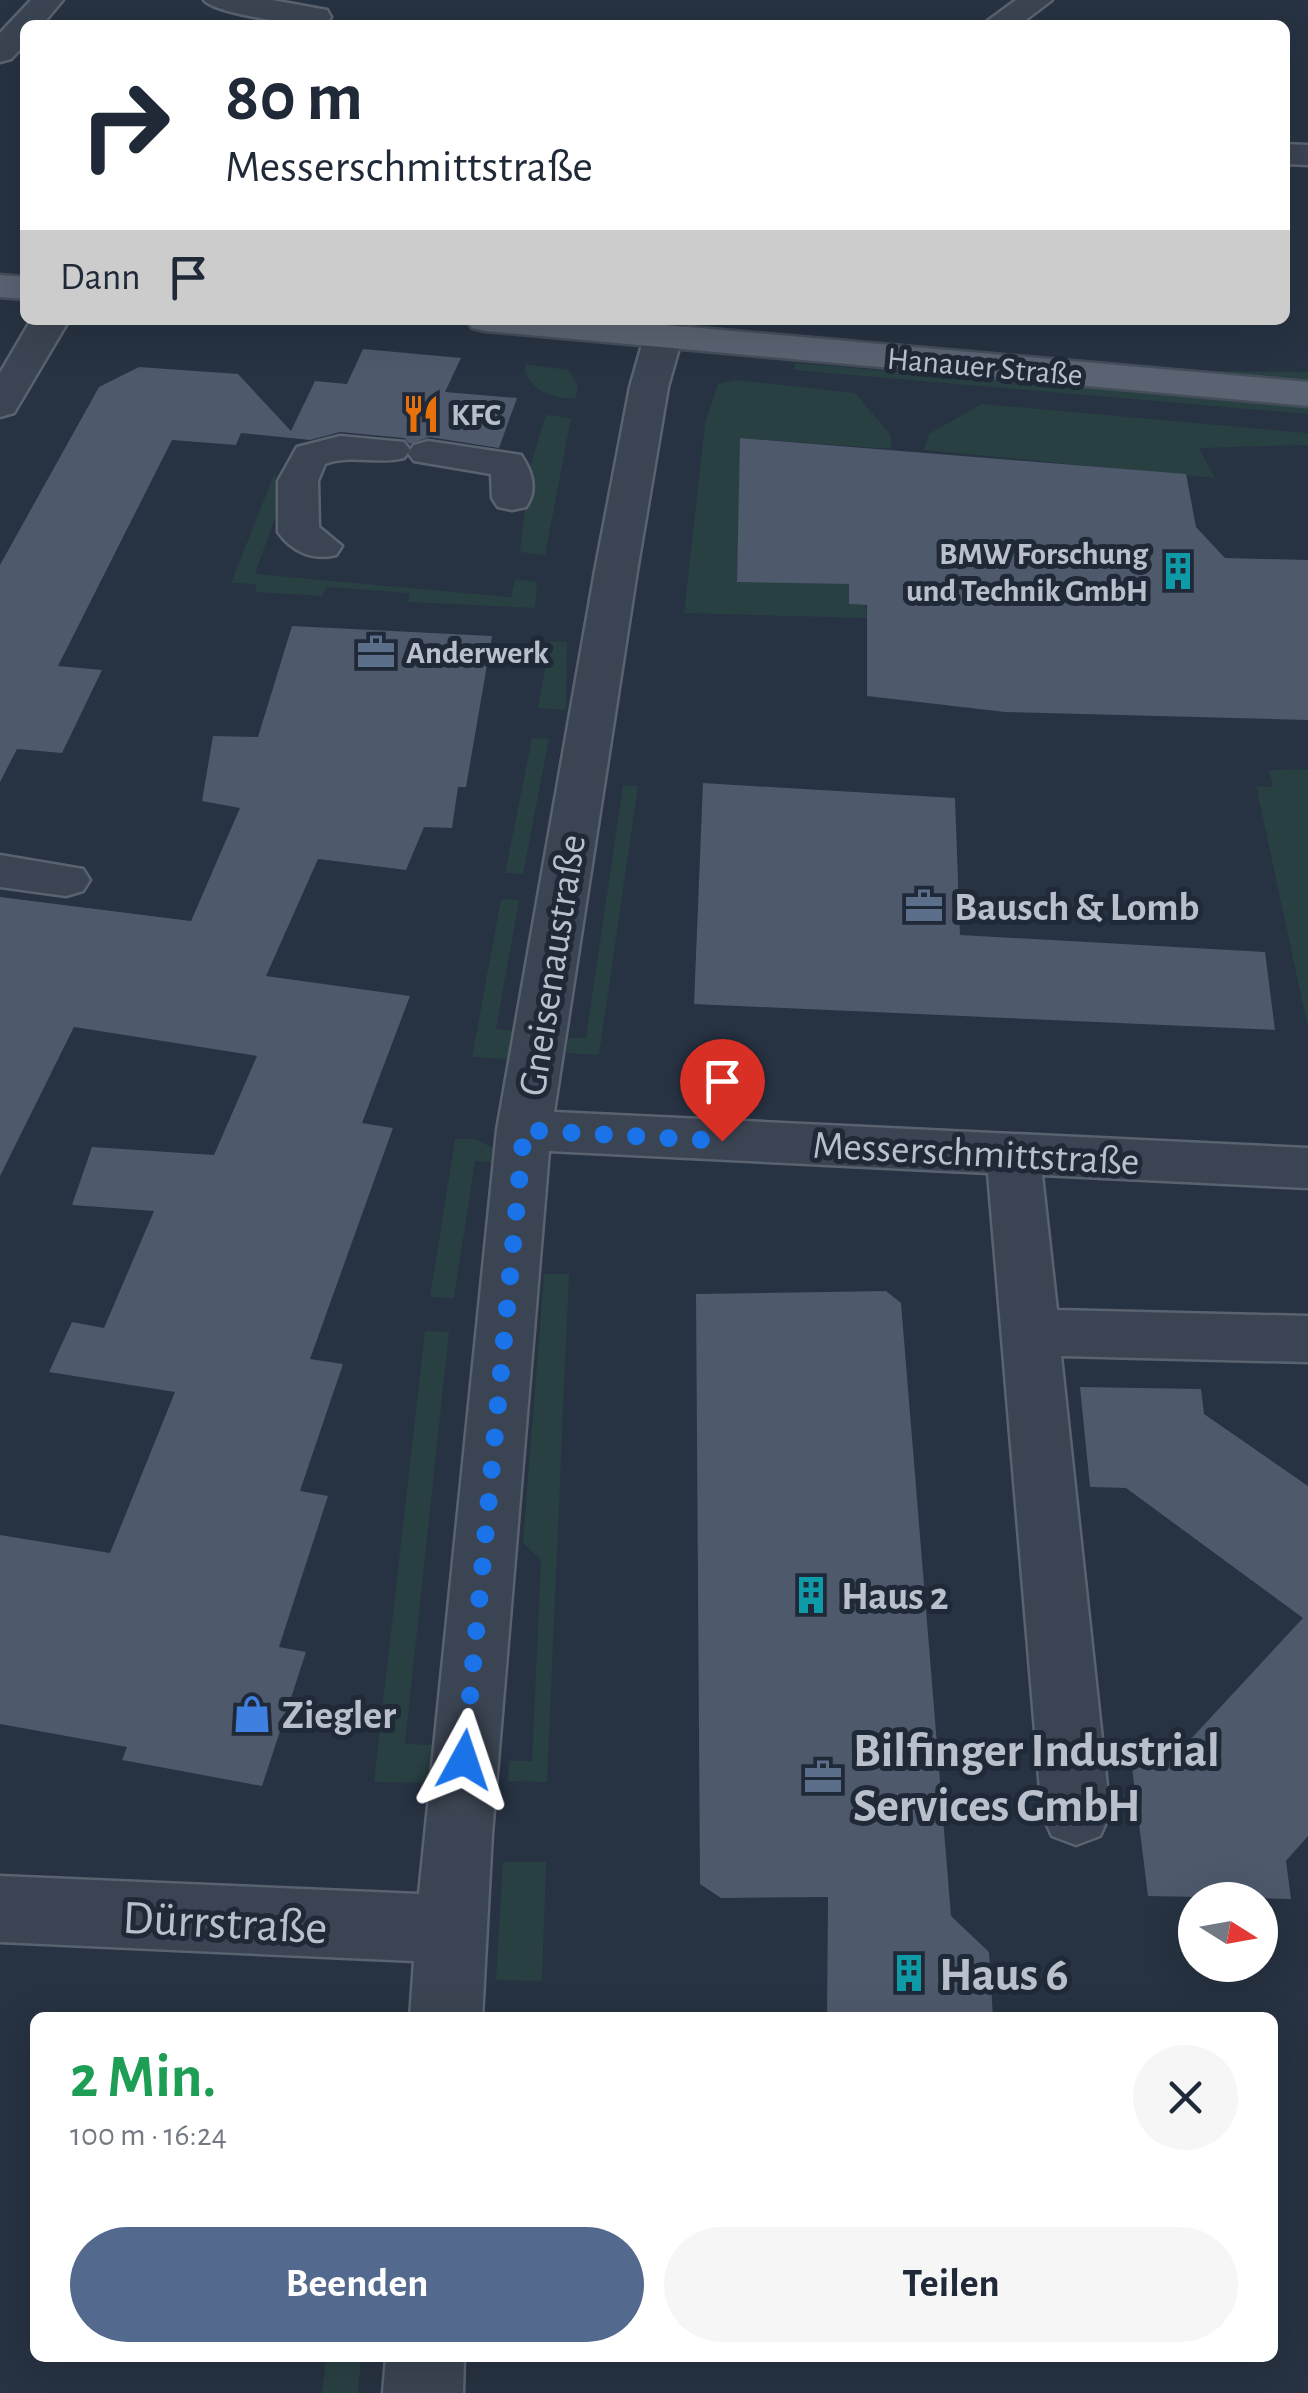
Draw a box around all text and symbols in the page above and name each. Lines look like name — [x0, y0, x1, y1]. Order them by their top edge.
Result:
icon: right — [60, 60, 190, 190]
text: 80 m — [225, 63, 363, 133]
text: Messerschmittstraße — [225, 145, 593, 190]
icon: arrive — [161, 250, 216, 305]
text: Dann — [60, 259, 141, 297]
street label: Hanauer Straße — [886, 343, 1084, 391]
restaurant icon: KFC — [400, 393, 442, 435]
place label: KFC — [451, 399, 501, 431]
place label: BMW Forschung und Technik GmbH — [906, 538, 1149, 607]
building icon: BMW Forschung und Technik GmbH — [1157, 550, 1199, 592]
office icon: Anderwerk — [355, 631, 397, 673]
place label: Anderwerk — [406, 637, 549, 669]
street label: Gneisenaustraße — [513, 832, 593, 1099]
office icon: Bausch & Lomb — [903, 885, 945, 927]
place label: Bausch & Lomb — [954, 888, 1199, 928]
pin — [680, 1039, 765, 1142]
icon: arrive — [695, 1054, 750, 1109]
street label: Messerschmittstraße — [812, 1125, 1140, 1183]
building icon: Haus 2 — [790, 1574, 832, 1616]
place label: Haus 2 — [841, 1577, 949, 1617]
shop icon: Ziegler — [231, 1693, 273, 1735]
place label: Ziegler — [282, 1696, 396, 1736]
position arrow — [412, 1708, 516, 1812]
place label: Bilfinger Industrial Services GmbH — [853, 1728, 1220, 1831]
office icon: Bilfinger Industrial Services GmbH — [802, 1756, 844, 1798]
north arrow — [1178, 1882, 1278, 1982]
map controls — [1178, 1882, 1278, 1982]
street label: Dürrstraße — [121, 1895, 328, 1953]
building icon: Haus 6 — [888, 1952, 930, 1994]
place label: Haus 6 — [939, 1952, 1069, 2000]
button: close — [1133, 2045, 1238, 2150]
text: 2 Min. — [70, 2048, 216, 2108]
text: 100 m · 16:24 — [70, 2119, 227, 2151]
button: Beenden — [70, 2227, 644, 2342]
button: Teilen — [664, 2227, 1238, 2342]

